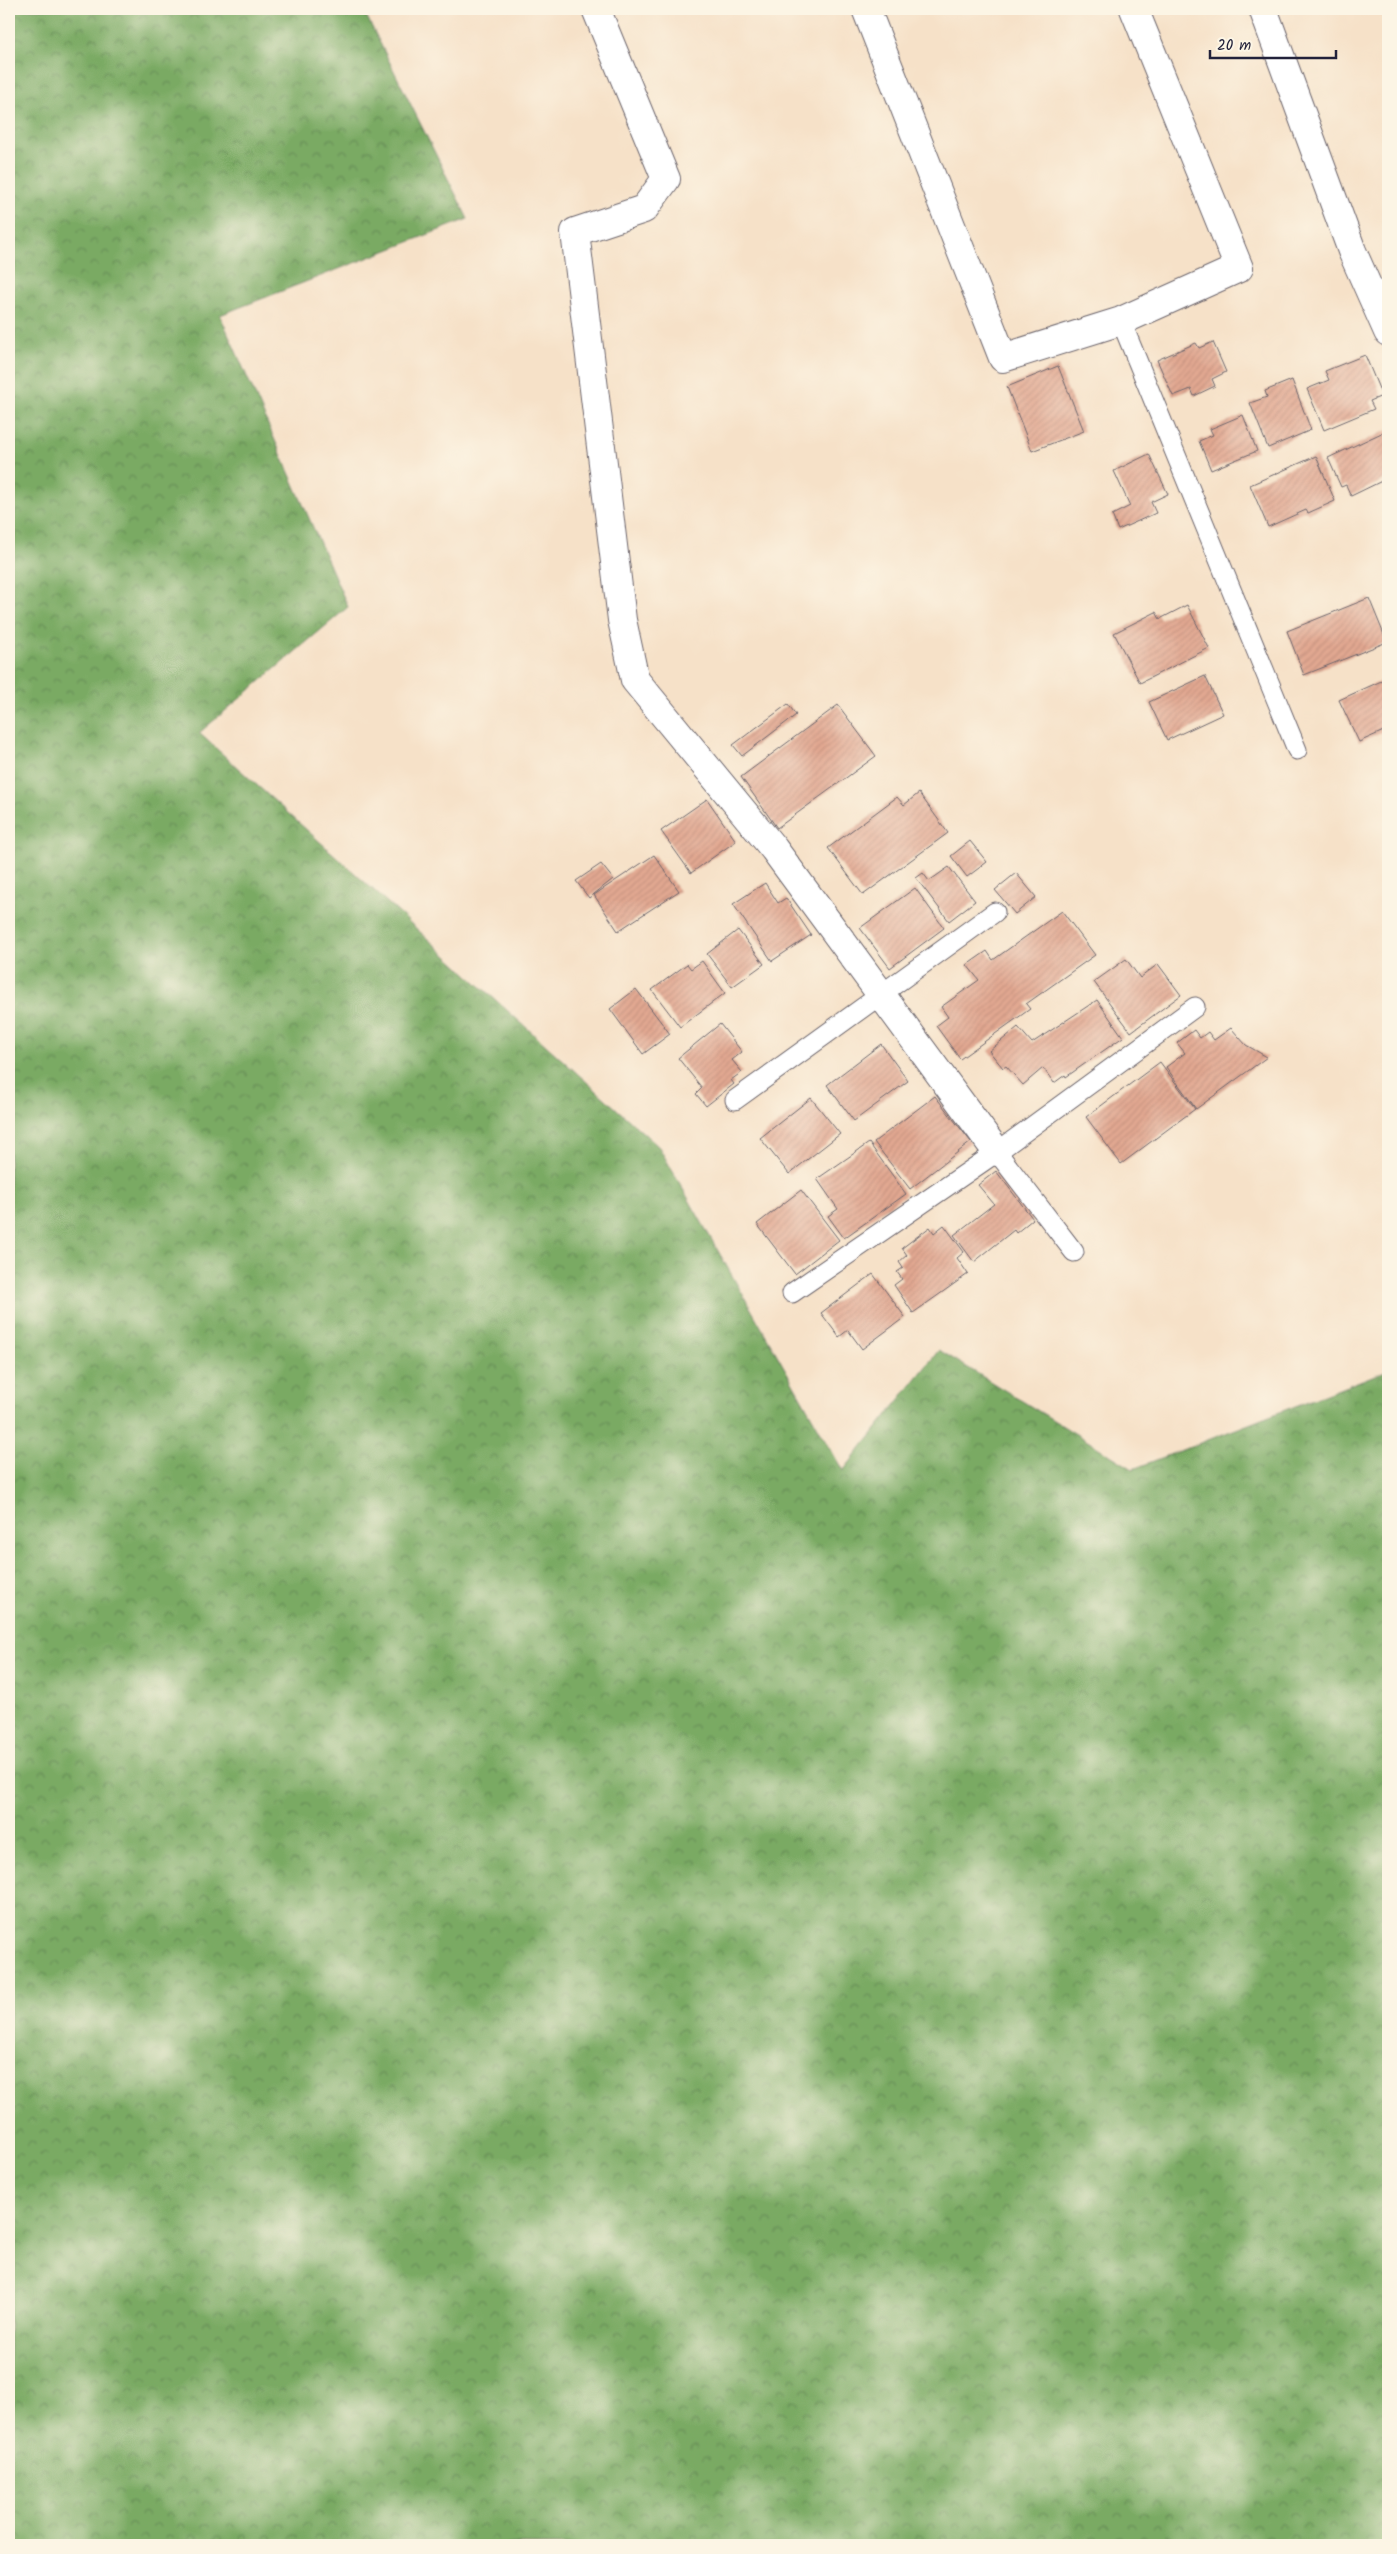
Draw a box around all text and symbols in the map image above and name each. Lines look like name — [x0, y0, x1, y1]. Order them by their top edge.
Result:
scale bar — [1210, 28, 1336, 60]
text: 20 m — [1217, 34, 1251, 58]

